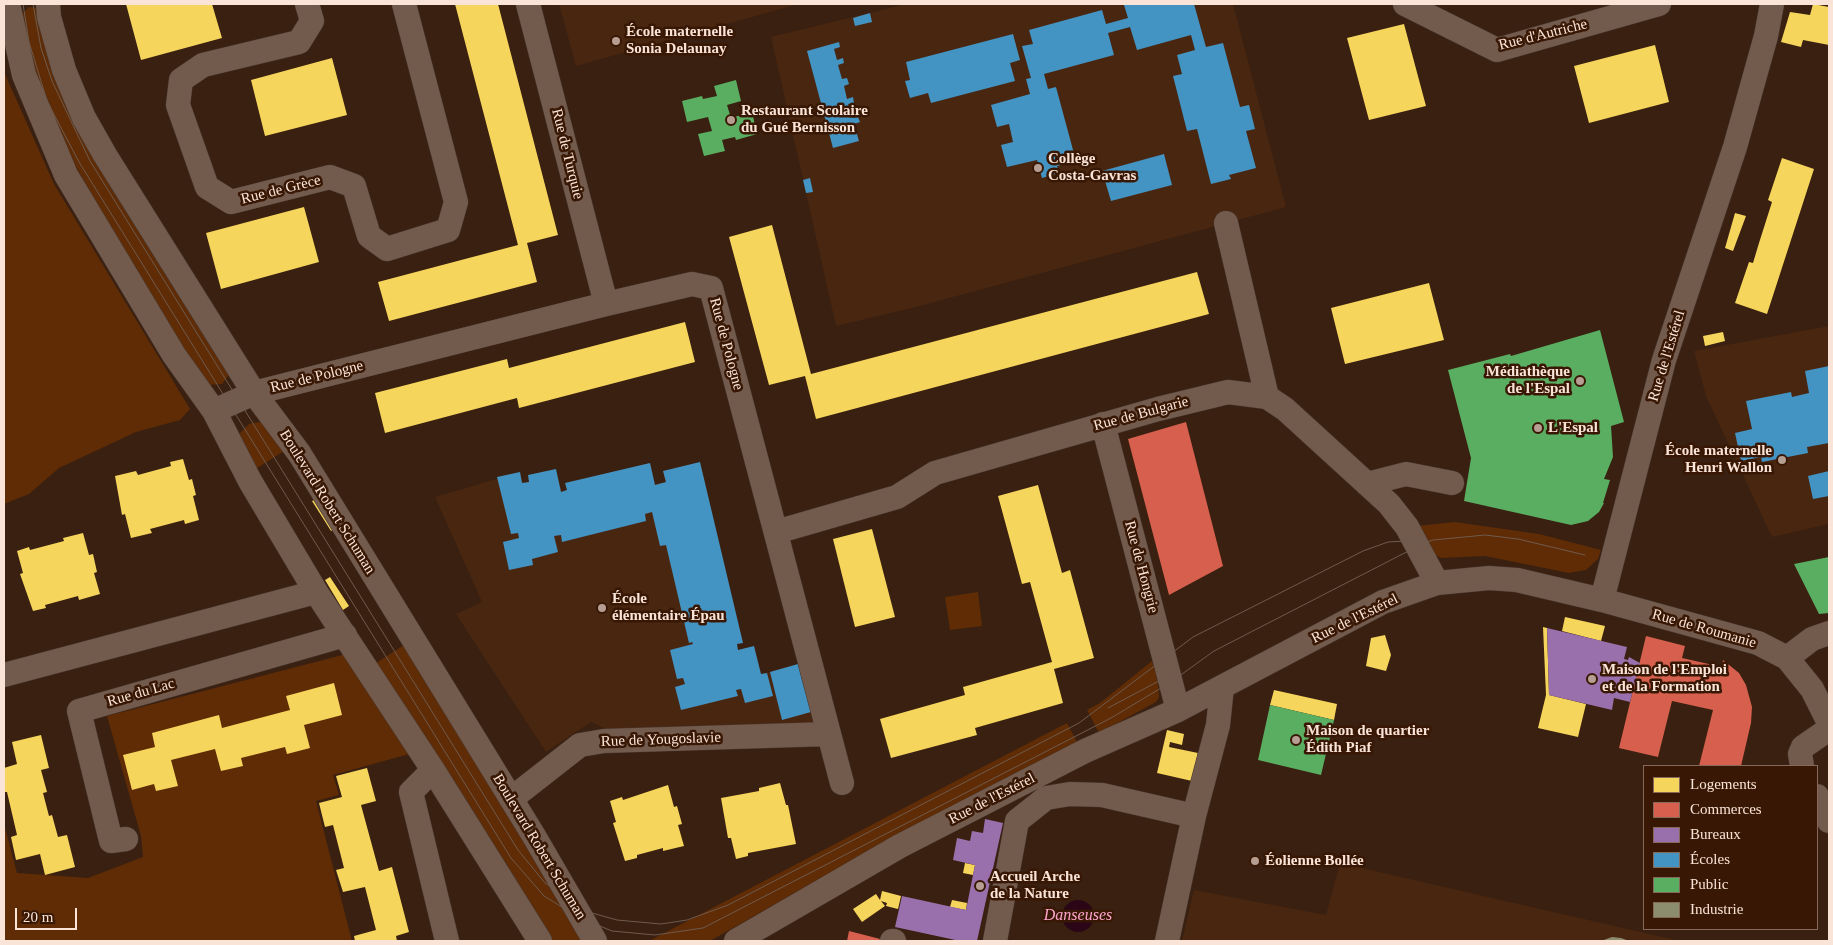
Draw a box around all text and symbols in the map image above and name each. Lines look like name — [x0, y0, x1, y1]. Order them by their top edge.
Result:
street label: Rue d'Autriche — [1497, 15, 1589, 55]
place label: École maternelle Sonia Delaunay — [626, 23, 733, 58]
marker: École maternelle Sonia Delaunay — [610, 35, 622, 47]
place label: Restaurant Scolaire du Gué Bernisson — [741, 102, 868, 137]
street label: Rue de Turquie — [547, 107, 587, 201]
marker: Restaurant Scolaire du Gué Bernisson — [725, 114, 737, 126]
place label: Collège Costa-Gavras — [1048, 150, 1136, 185]
marker: Collège Costa-Gavras — [1032, 162, 1044, 174]
street label: Rue de Grèce — [239, 171, 323, 209]
street label: Rue de Pologne — [705, 296, 747, 392]
street label: Rue de l'Estérel — [1645, 308, 1689, 404]
street label: Rue de Pologne — [269, 357, 365, 397]
place label: Médiathèque de l'Espal — [1486, 363, 1570, 398]
marker: Médiathèque de l'Espal — [1574, 375, 1586, 387]
street label: Rue de Bulgarie — [1092, 393, 1190, 435]
place label: L'Espal — [1548, 419, 1598, 437]
marker: L'Espal — [1532, 422, 1544, 434]
street label: Boulevard Robert Schuman — [275, 427, 379, 577]
place label: École maternelle Henri Wallon — [1665, 442, 1772, 477]
marker: École maternelle Henri Wallon — [1776, 454, 1788, 466]
street label: Rue de Hongrie — [1120, 519, 1162, 615]
place label: École élémentaire Épau — [612, 590, 725, 625]
street label: Rue de l'Estérel — [1309, 590, 1401, 648]
marker: École élémentaire Épau — [596, 602, 608, 614]
street label: Rue de Roumanie — [1650, 606, 1758, 652]
place label: Maison de l'Emploi et de la Formation — [1602, 661, 1727, 696]
marker: Maison de l'Emploi et de la Formation — [1586, 673, 1598, 685]
street label: Rue du Lac — [105, 675, 177, 711]
place label: Maison de quartier Édith Piaf — [1306, 722, 1429, 757]
street label: Rue de Yougoslavie — [601, 729, 721, 751]
marker: Maison de quartier Édith Piaf — [1290, 734, 1302, 746]
legend — [1643, 765, 1818, 930]
street label: Rue de l'Estérel — [946, 770, 1038, 828]
street label: Boulevard Robert Schuman — [488, 771, 590, 923]
text: Logements — [1690, 776, 1757, 792]
text: Commerces — [1690, 801, 1762, 817]
text: Bureaux — [1690, 826, 1741, 842]
text: Écoles — [1690, 851, 1730, 867]
place label: Éolienne Bollée — [1265, 852, 1364, 870]
marker: Éolienne Bollée — [1249, 855, 1261, 867]
place label: Accueil Arche de la Nature — [990, 868, 1080, 903]
text: Public — [1690, 876, 1728, 892]
marker: Accueil Arche de la Nature — [974, 880, 986, 892]
scale bar — [18, 898, 80, 930]
text: Industrie — [1690, 901, 1743, 917]
water label: Danseuses — [1044, 906, 1112, 926]
text: 20 m — [23, 909, 53, 925]

